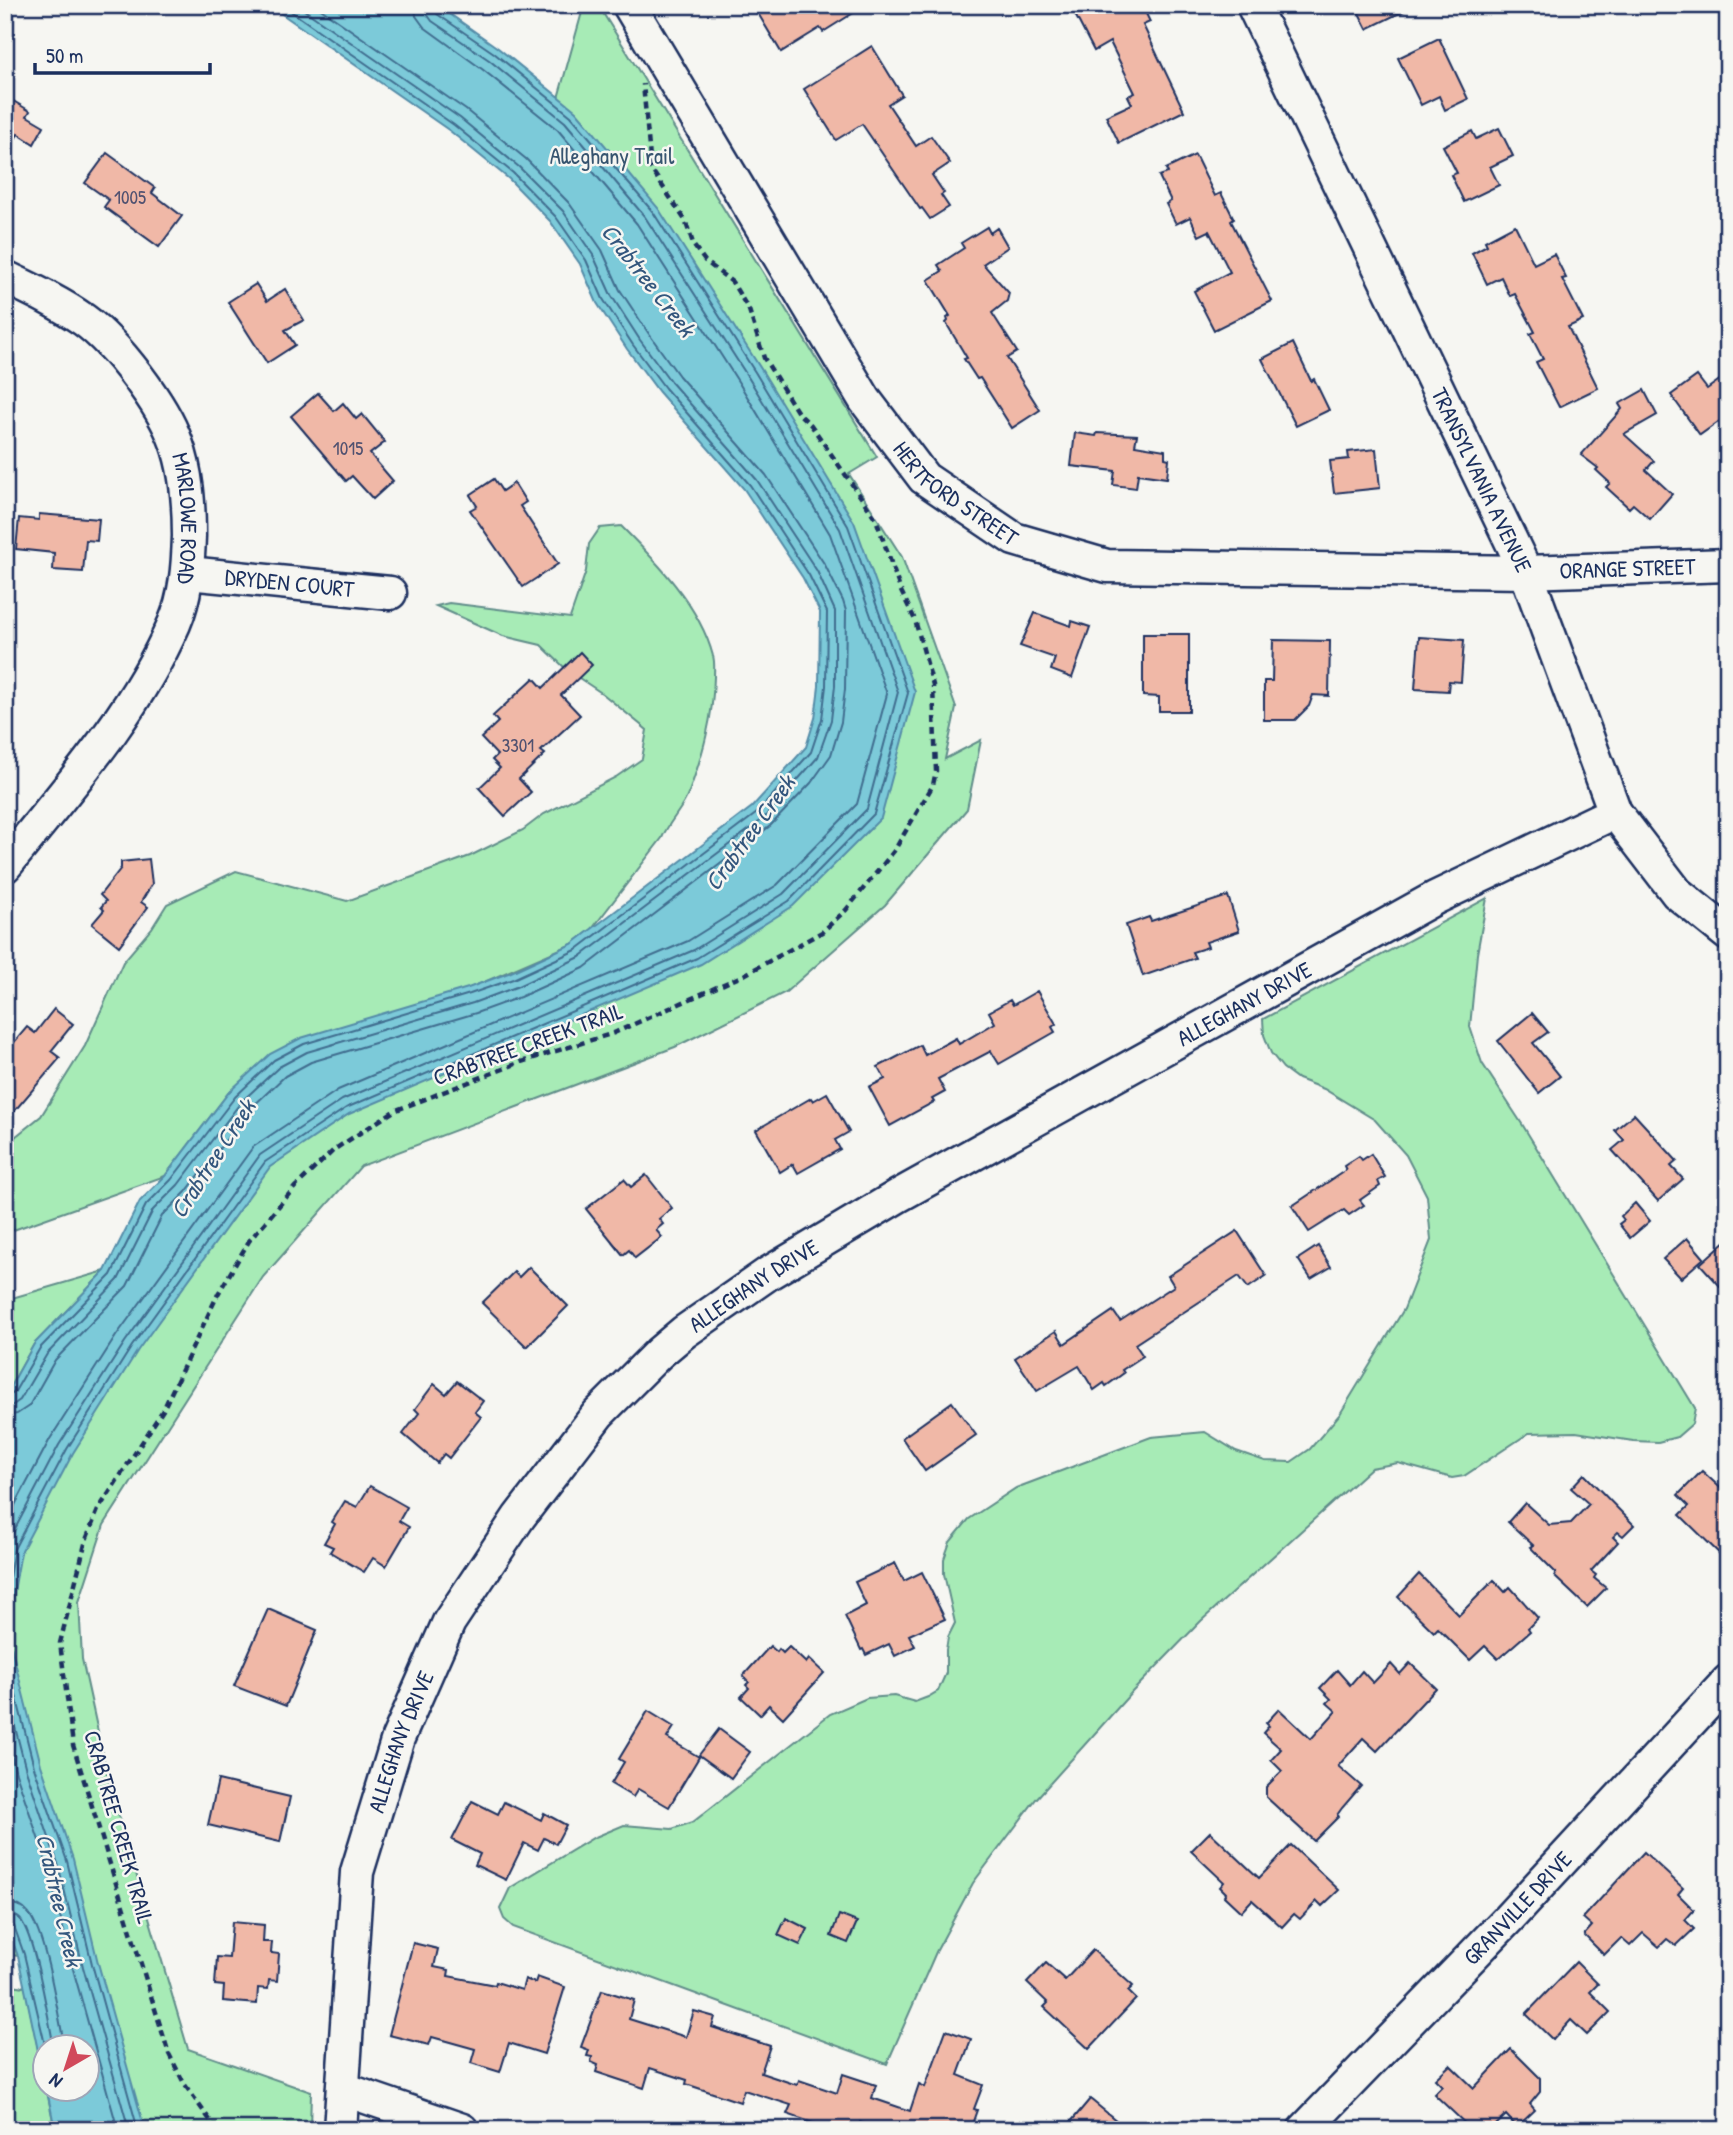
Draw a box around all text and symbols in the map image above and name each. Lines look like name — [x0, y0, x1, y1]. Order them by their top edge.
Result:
scale bar — [35, 32, 210, 76]
text: 50 m — [46, 41, 83, 70]
park label: Alleghany Trail — [550, 140, 675, 171]
house number: 1005 — [114, 184, 146, 210]
water label: Crabtree Creek — [595, 216, 704, 344]
street label: TRANSYLVANIA AVENUE — [1424, 382, 1540, 577]
street label: HERTFORD STREET — [886, 434, 1025, 553]
house number: 1015 — [333, 435, 363, 461]
street label: MARLOWE ROAD — [165, 449, 205, 586]
street label: ORANGE STREET — [1559, 550, 1696, 586]
street label: DRYDEN COURT — [224, 561, 356, 604]
house number: 3301 — [502, 732, 534, 758]
water label: Crabtree Creek — [696, 767, 803, 897]
street label: ALLEGHANY DRIVE — [1171, 954, 1317, 1053]
street label: CRABTREE CREEK TRAIL — [429, 995, 627, 1092]
water label: Crabtree Creek — [162, 1091, 264, 1224]
street label: ALLEGHANY DRIVE — [682, 1231, 824, 1339]
street label: ALLEGHANY DRIVE — [360, 1666, 441, 1816]
street label: CRABTREE CREEK TRAIL — [77, 1727, 162, 1927]
water label: Crabtree Creek — [29, 1830, 91, 1971]
street label: GRANVILLE DRIVE — [1456, 1844, 1578, 1971]
north arrow — [32, 2034, 102, 2104]
text: N — [43, 2068, 67, 2094]

